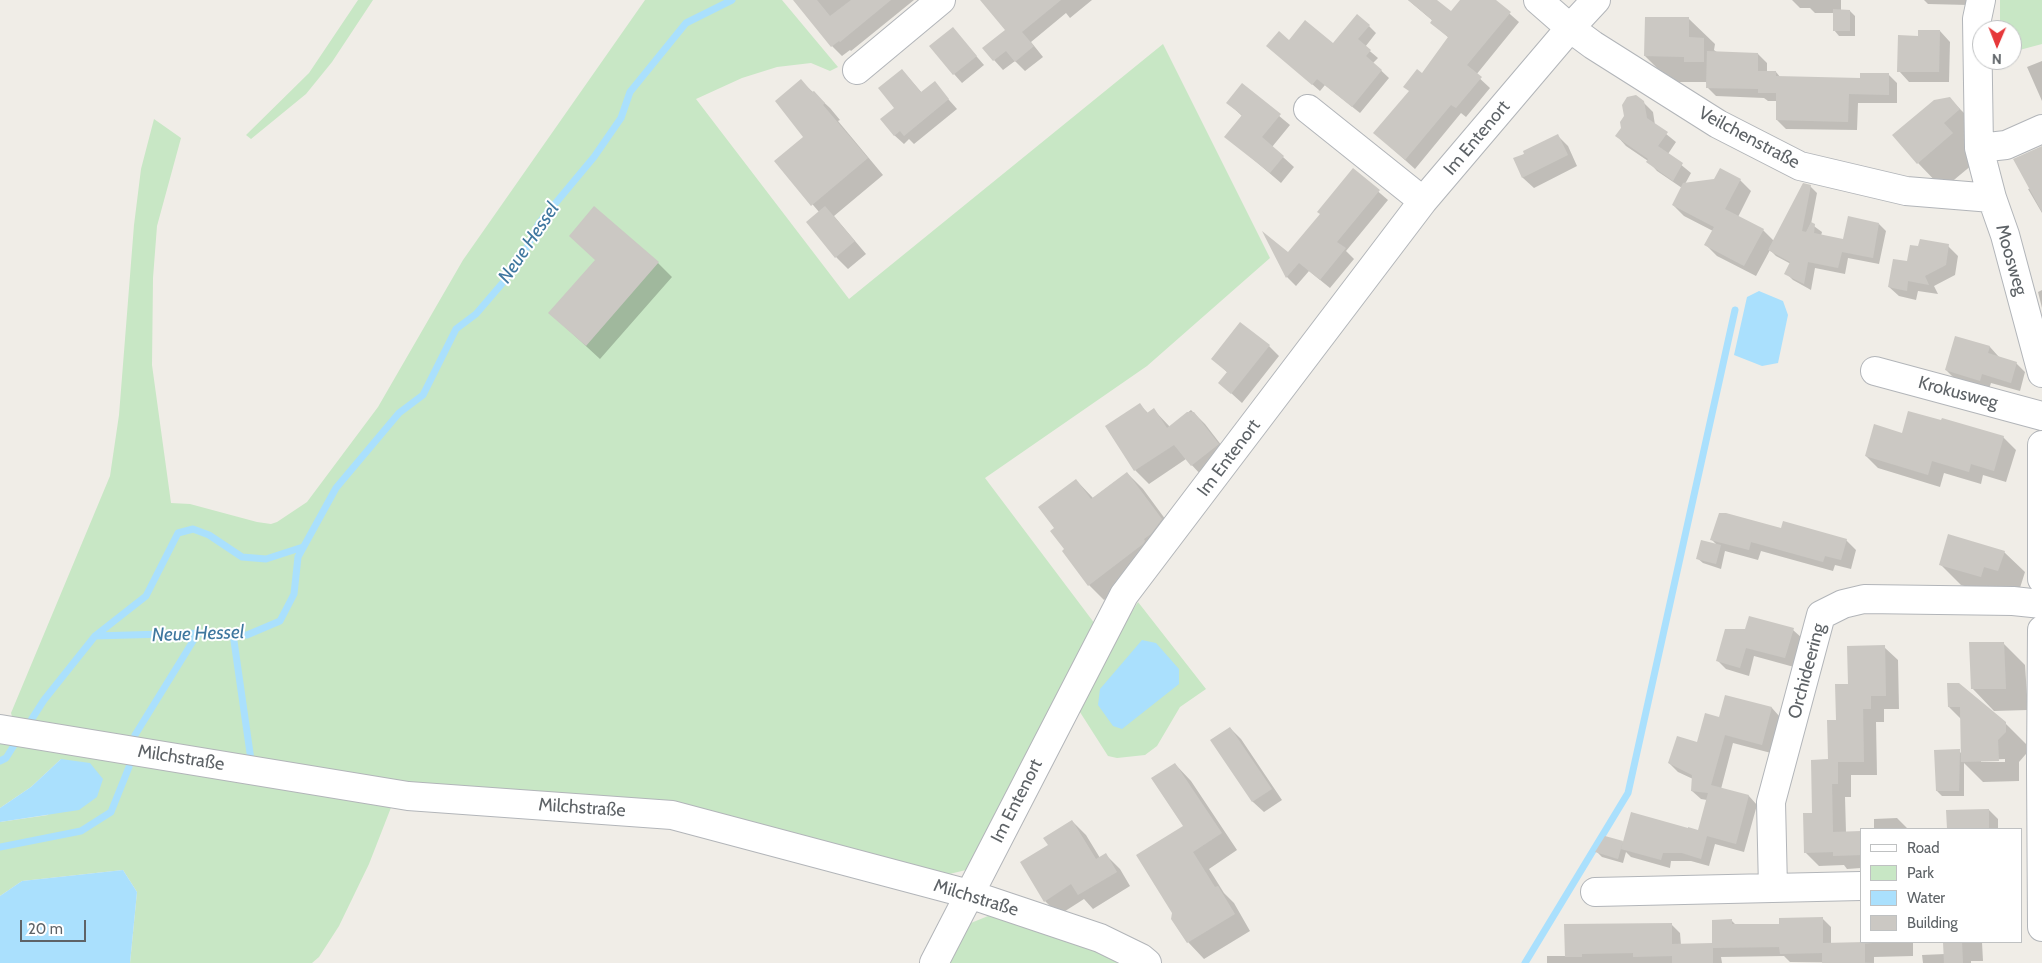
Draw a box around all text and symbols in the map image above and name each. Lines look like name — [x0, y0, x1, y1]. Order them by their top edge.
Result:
north arrow — [1972, 20, 2022, 70]
text: N — [1992, 50, 2002, 68]
street label: Im Entenort — [1440, 96, 1514, 180]
street label: Veilchenstraße — [1695, 102, 1803, 174]
water label: Neue Hessel — [494, 198, 564, 288]
street label: Moosweg — [1991, 222, 2031, 298]
street label: Krokusweg — [1916, 372, 2000, 414]
street label: Im Entenort — [1193, 415, 1265, 501]
water label: Neue Hessel — [151, 621, 245, 647]
street label: Orchideering — [1784, 621, 1830, 721]
street label: Milchstraße — [136, 740, 226, 776]
street label: Im Entenort — [987, 756, 1047, 846]
street label: Milchstraße — [538, 794, 626, 822]
legend — [1860, 828, 2022, 943]
text: Road — [1907, 839, 1940, 857]
text: Park — [1907, 864, 1934, 882]
street label: Milchstraße — [931, 875, 1021, 921]
text: Water — [1907, 889, 1945, 907]
scale bar — [22, 910, 89, 942]
text: Building — [1907, 914, 1958, 932]
text: 20 m — [28, 920, 63, 938]

